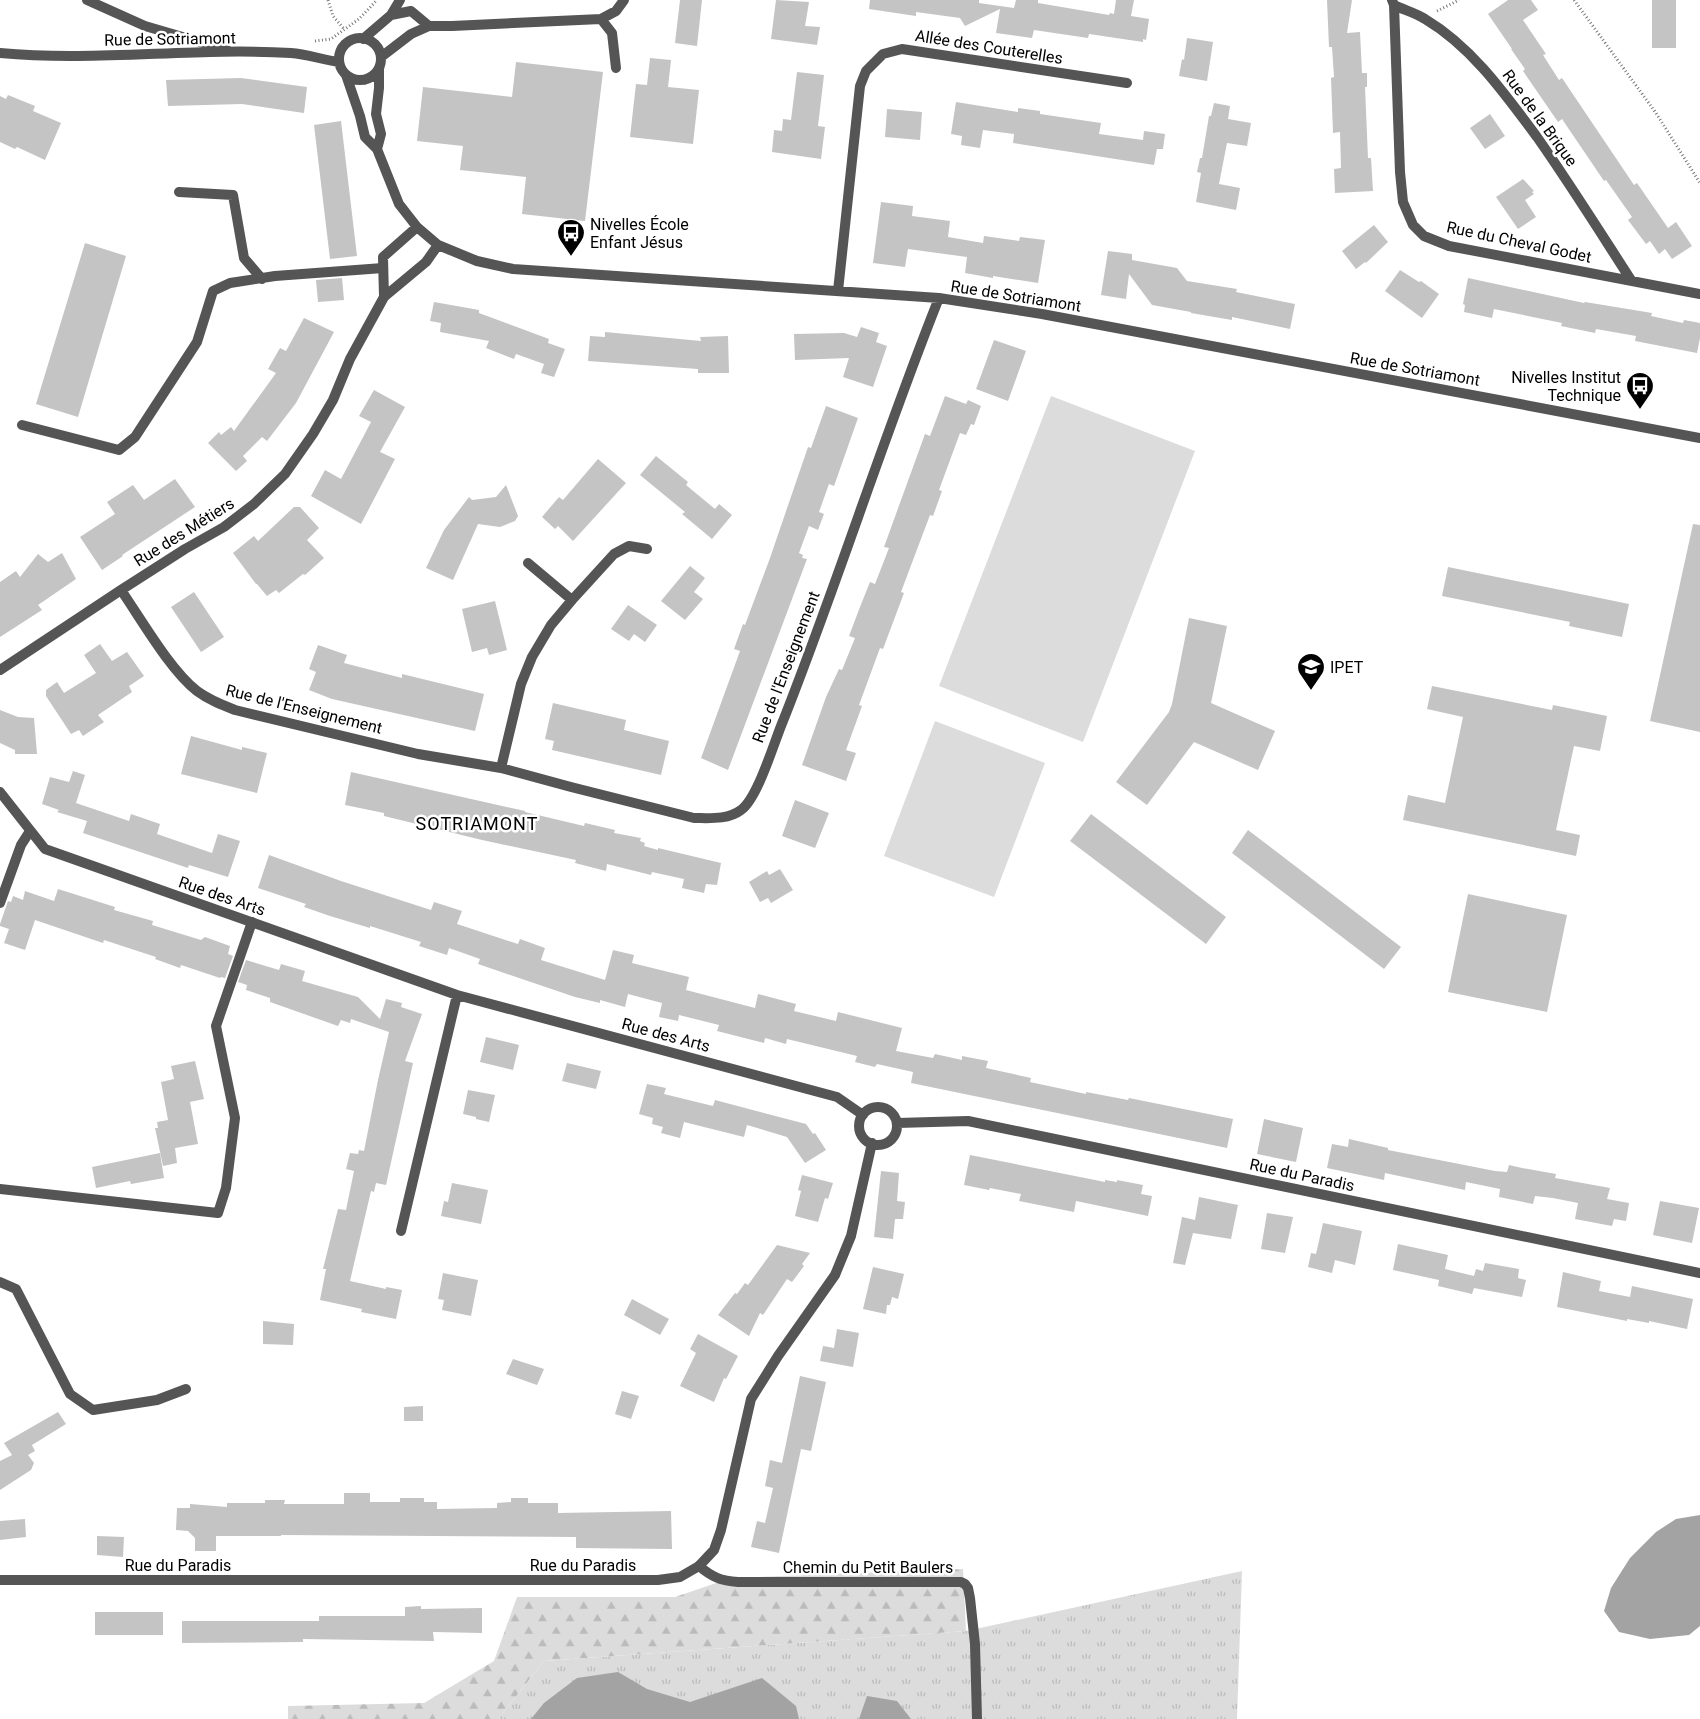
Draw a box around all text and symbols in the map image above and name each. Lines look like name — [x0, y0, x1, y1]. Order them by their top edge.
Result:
street label: Allée des Couterelles — [914, 26, 1064, 68]
street label: Rue de Sotriamont — [104, 28, 236, 50]
street label: Rue de la Brique — [1499, 66, 1581, 170]
place label: Nivelles École Enfant Jésus — [590, 215, 689, 252]
street label: Rue du Cheval Godet — [1445, 217, 1593, 267]
bus stop icon: Nivelles École Enfant Jésus — [556, 218, 586, 257]
street label: Rue de Sotriamont — [949, 276, 1083, 316]
street label: Rue de Sotriamont — [1348, 348, 1482, 390]
place label: Nivelles Institut Technique — [1511, 368, 1621, 405]
bus stop icon: Nivelles Institut Technique — [1625, 371, 1655, 410]
street label: Rue des Métiers — [130, 494, 238, 570]
street label: Rue de l'Enseignement — [748, 589, 824, 745]
school or university icon: IPET — [1296, 652, 1326, 691]
place label: IPET — [1330, 658, 1364, 677]
street label: Rue de l'Enseignement — [224, 680, 384, 738]
district label: SOTRIAMONT — [416, 813, 538, 834]
street label: Rue des Arts — [176, 872, 268, 920]
street label: Rue des Arts — [620, 1014, 712, 1056]
street label: Rue du Paradis — [1248, 1155, 1356, 1195]
street label: Rue du Paradis — [125, 1556, 231, 1575]
street label: Rue du Paradis — [530, 1556, 636, 1575]
street label: Chemin du Petit Baulers — [783, 1558, 953, 1577]

